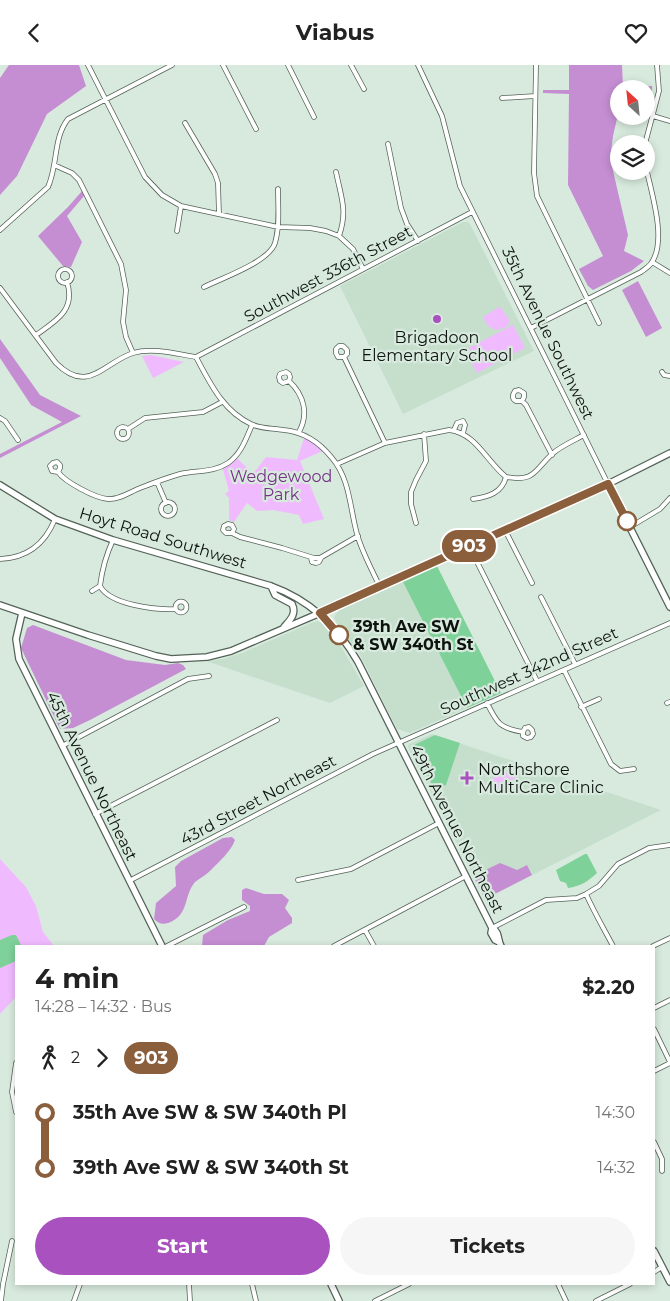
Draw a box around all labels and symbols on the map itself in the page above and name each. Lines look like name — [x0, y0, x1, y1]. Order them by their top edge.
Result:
north arrow — [610, 80, 655, 125]
street label: Southwest 336th Street — [241, 221, 416, 326]
street label: 35th Avenue Southwest — [498, 244, 598, 423]
marker: Brigadoon Elementary School — [431, 313, 443, 325]
place label: Brigadoon Elementary School — [362, 328, 512, 365]
park label: Wedgewood Park — [230, 467, 332, 504]
street label: Hoyt Road Southwest — [77, 503, 249, 573]
unlabelled marker — [617, 511, 637, 531]
line badge: 903 — [440, 530, 498, 562]
place label: 39th Ave SW & SW 340th St — [352, 617, 474, 654]
street label: Southwest 342nd Street — [437, 623, 621, 719]
marker: 39th Ave SW & SW 340th St — [329, 625, 349, 645]
street label: 45th Avenue Northeast — [43, 688, 141, 864]
street label: 49th Avenue Northeast — [406, 742, 508, 917]
street label: 43rd Street Northeast — [177, 751, 339, 849]
place label: Northshore MultiCare Clinic — [478, 760, 604, 797]
marker: Northshore MultiCare Clinic — [460, 771, 474, 785]

